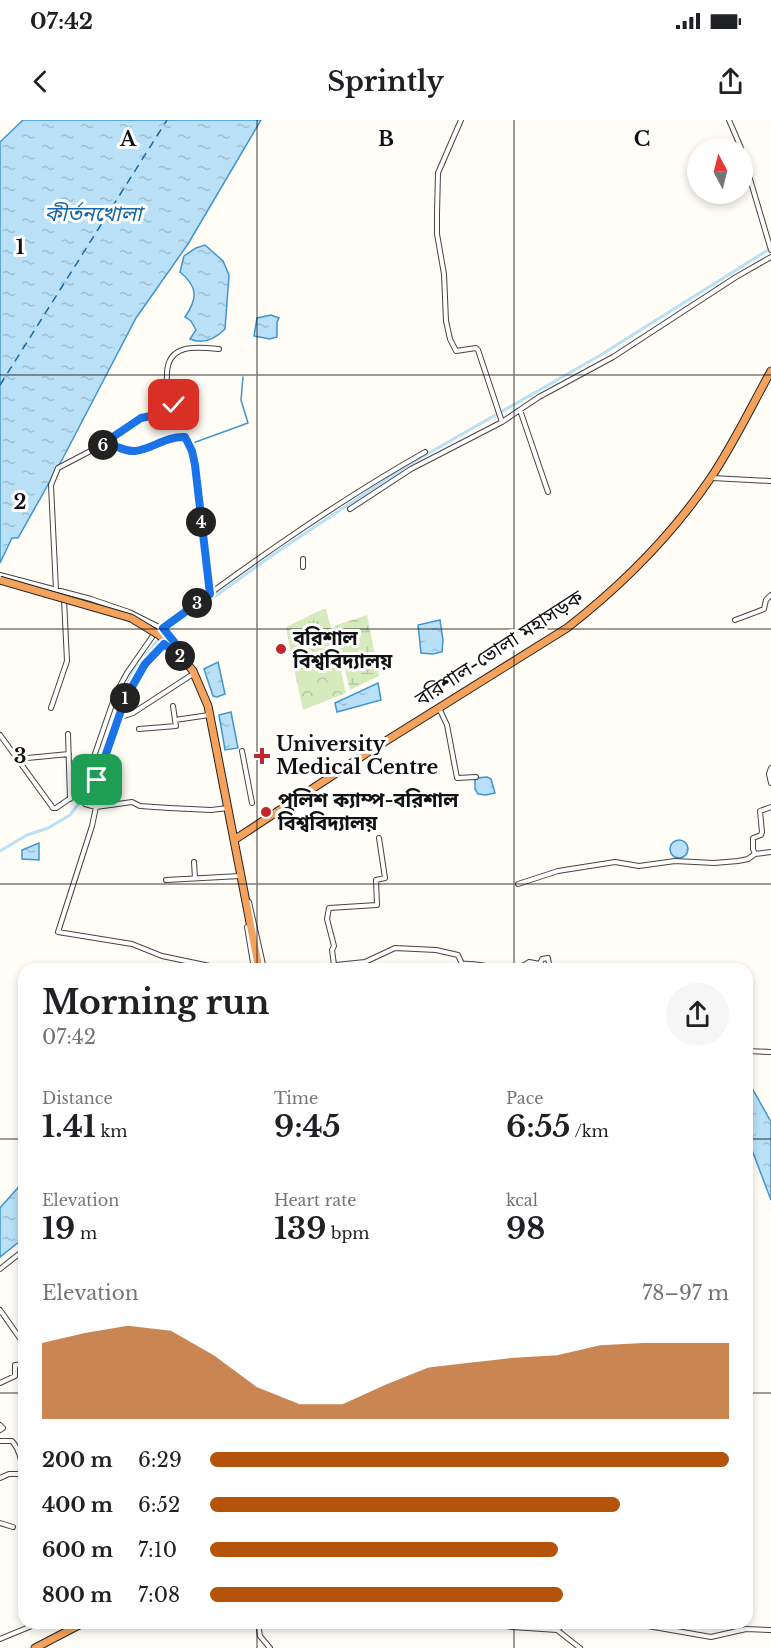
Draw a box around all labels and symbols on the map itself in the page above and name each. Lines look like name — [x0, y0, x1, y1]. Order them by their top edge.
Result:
text: A — [119, 127, 137, 151]
text: B — [378, 127, 394, 151]
text: C — [634, 127, 650, 151]
north arrow — [687, 138, 753, 204]
water label: কীর্তনখোলা — [44, 201, 146, 227]
text: 1 — [16, 235, 25, 259]
pin — [148, 379, 199, 430]
pin: 6 — [88, 430, 118, 460]
text: 2 — [13, 490, 27, 514]
pin: 4 — [186, 507, 216, 537]
street label: বরিশাল-ভোলা মহাসড়ক — [410, 584, 588, 712]
pin: 3 — [182, 588, 212, 618]
place label: বরিশাল বিশ্ববিদ্যালয় — [292, 626, 393, 673]
pin: 2 — [165, 641, 195, 671]
marker: বরিশাল বিশ্ববিদ্যালয় — [274, 642, 288, 656]
pin: 1 — [110, 683, 140, 713]
place label: University Medical Centre — [276, 732, 438, 779]
text: 3 — [14, 744, 26, 768]
marker: University Medical Centre — [253, 747, 271, 765]
pin — [71, 754, 122, 805]
place label: পুলিশ ক্যাম্প-বরিশাল বিশ্ববিদ্যালয় — [277, 788, 459, 835]
marker: পুলিশ ক্যাম্প-বরিশাল বিশ্ববিদ্যালয় — [259, 805, 273, 819]

